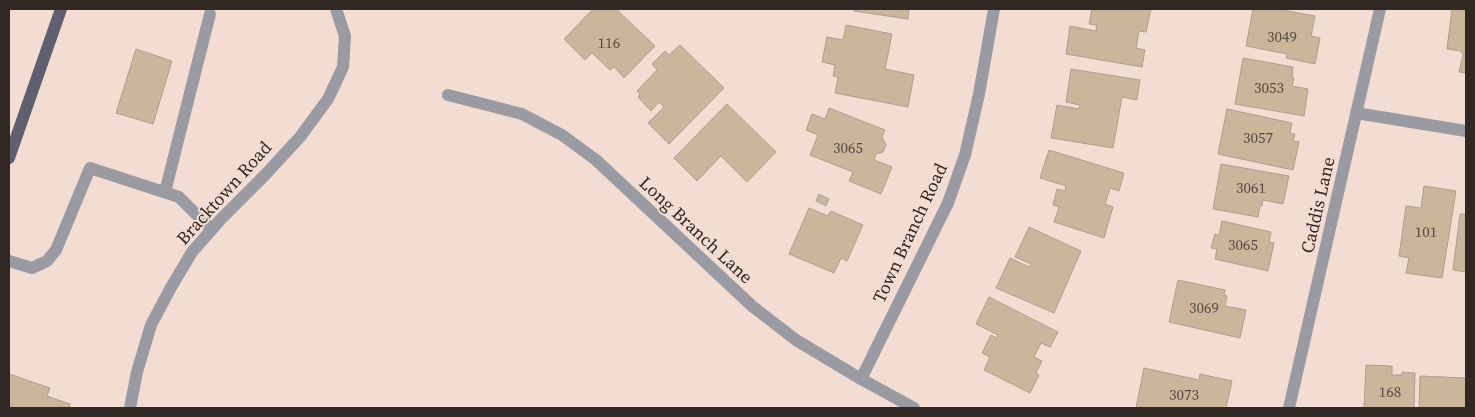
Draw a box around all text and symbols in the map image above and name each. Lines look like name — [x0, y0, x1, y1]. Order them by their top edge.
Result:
house number: 3049 — [1267, 26, 1297, 47]
house number: 116 — [598, 32, 620, 53]
house number: 3053 — [1254, 77, 1284, 98]
house number: 3057 — [1243, 127, 1273, 148]
street label: Bracktown Road — [170, 135, 277, 250]
house number: 3065 — [833, 137, 863, 158]
street label: Caddis Lane — [1294, 154, 1341, 256]
street label: Town Branch Road — [866, 159, 953, 307]
street label: Long Branch Lane — [634, 170, 759, 289]
house number: 3061 — [1236, 177, 1266, 198]
house number: 101 — [1415, 221, 1437, 242]
house number: 3065 — [1228, 234, 1258, 255]
house number: 3069 — [1189, 297, 1219, 318]
house number: 168 — [1379, 381, 1401, 402]
house number: 3073 — [1169, 384, 1199, 405]

